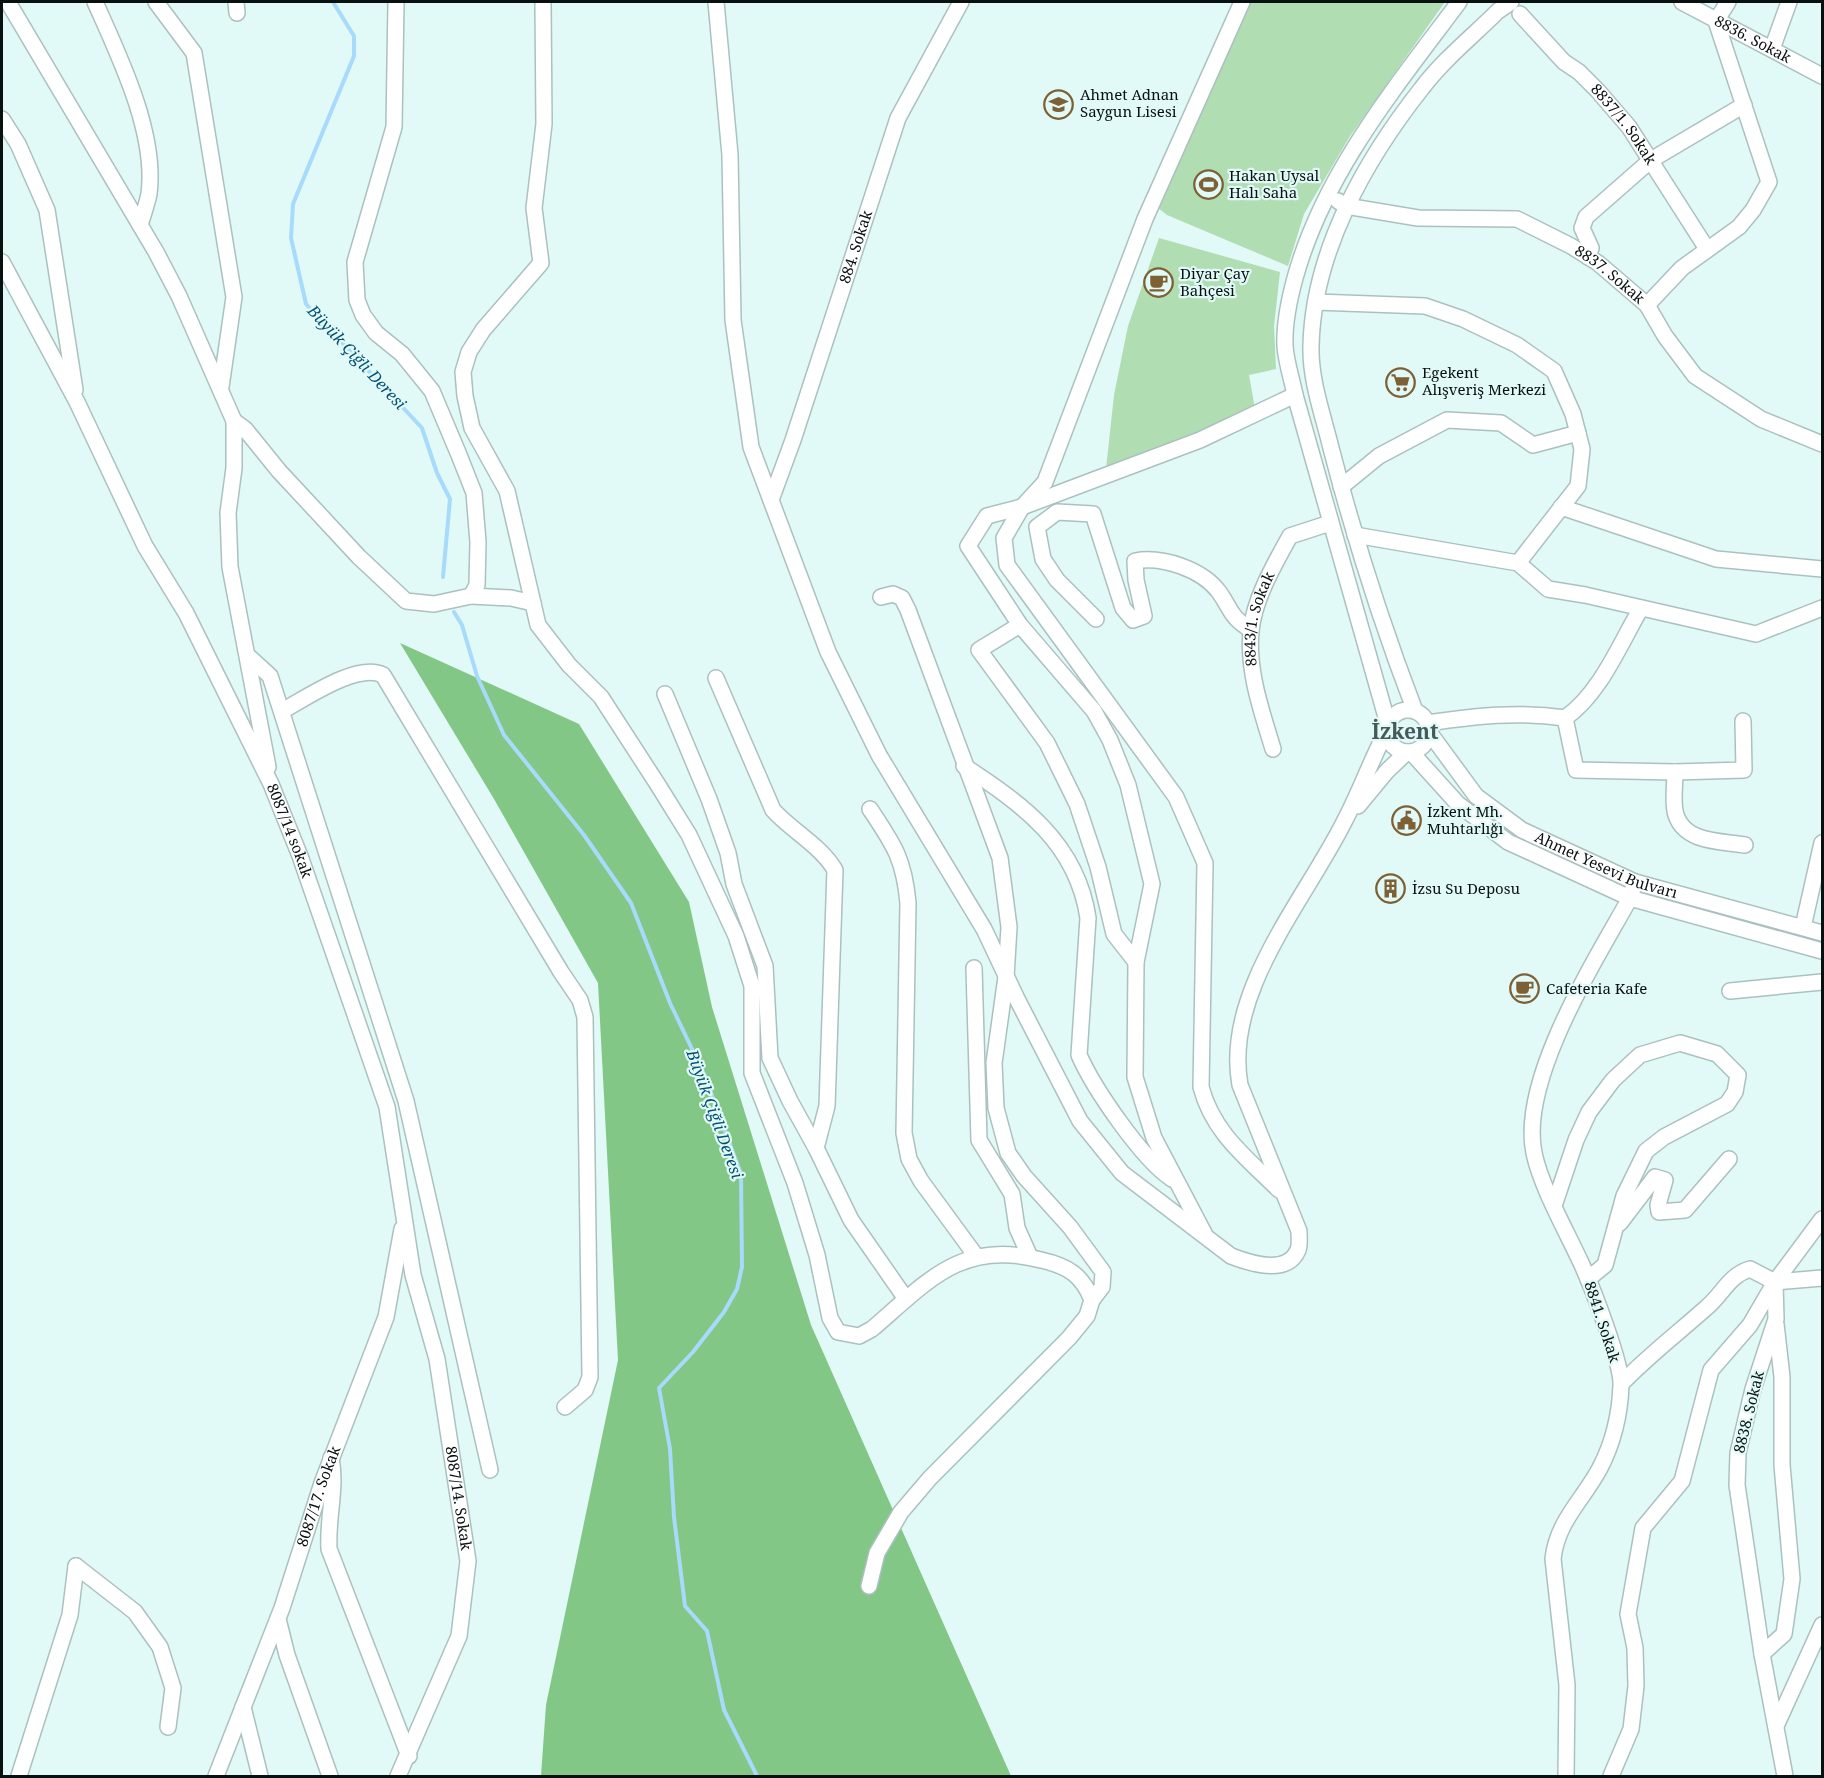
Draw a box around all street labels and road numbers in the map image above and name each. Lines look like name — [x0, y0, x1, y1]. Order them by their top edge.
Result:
street label: 8836. Sokak — [1711, 10, 1795, 67]
street label: 8837/1. Sokak — [1587, 79, 1661, 168]
street label: 884. Sokak — [834, 207, 876, 286]
street label: 8837. Sokak — [1571, 240, 1650, 308]
street label: 8843/1. Sokak — [1239, 568, 1278, 667]
street label: 8087/14 sokak — [263, 780, 318, 881]
street label: Ahmet Yesevi Bulvarı — [1532, 826, 1680, 902]
street label: 8841. Sokak — [1580, 1279, 1626, 1365]
street label: 8838. Sokak — [1728, 1368, 1768, 1455]
street label: 8087/17. Sokak — [291, 1443, 344, 1549]
street label: 8087/14. Sokak — [441, 1445, 477, 1552]

